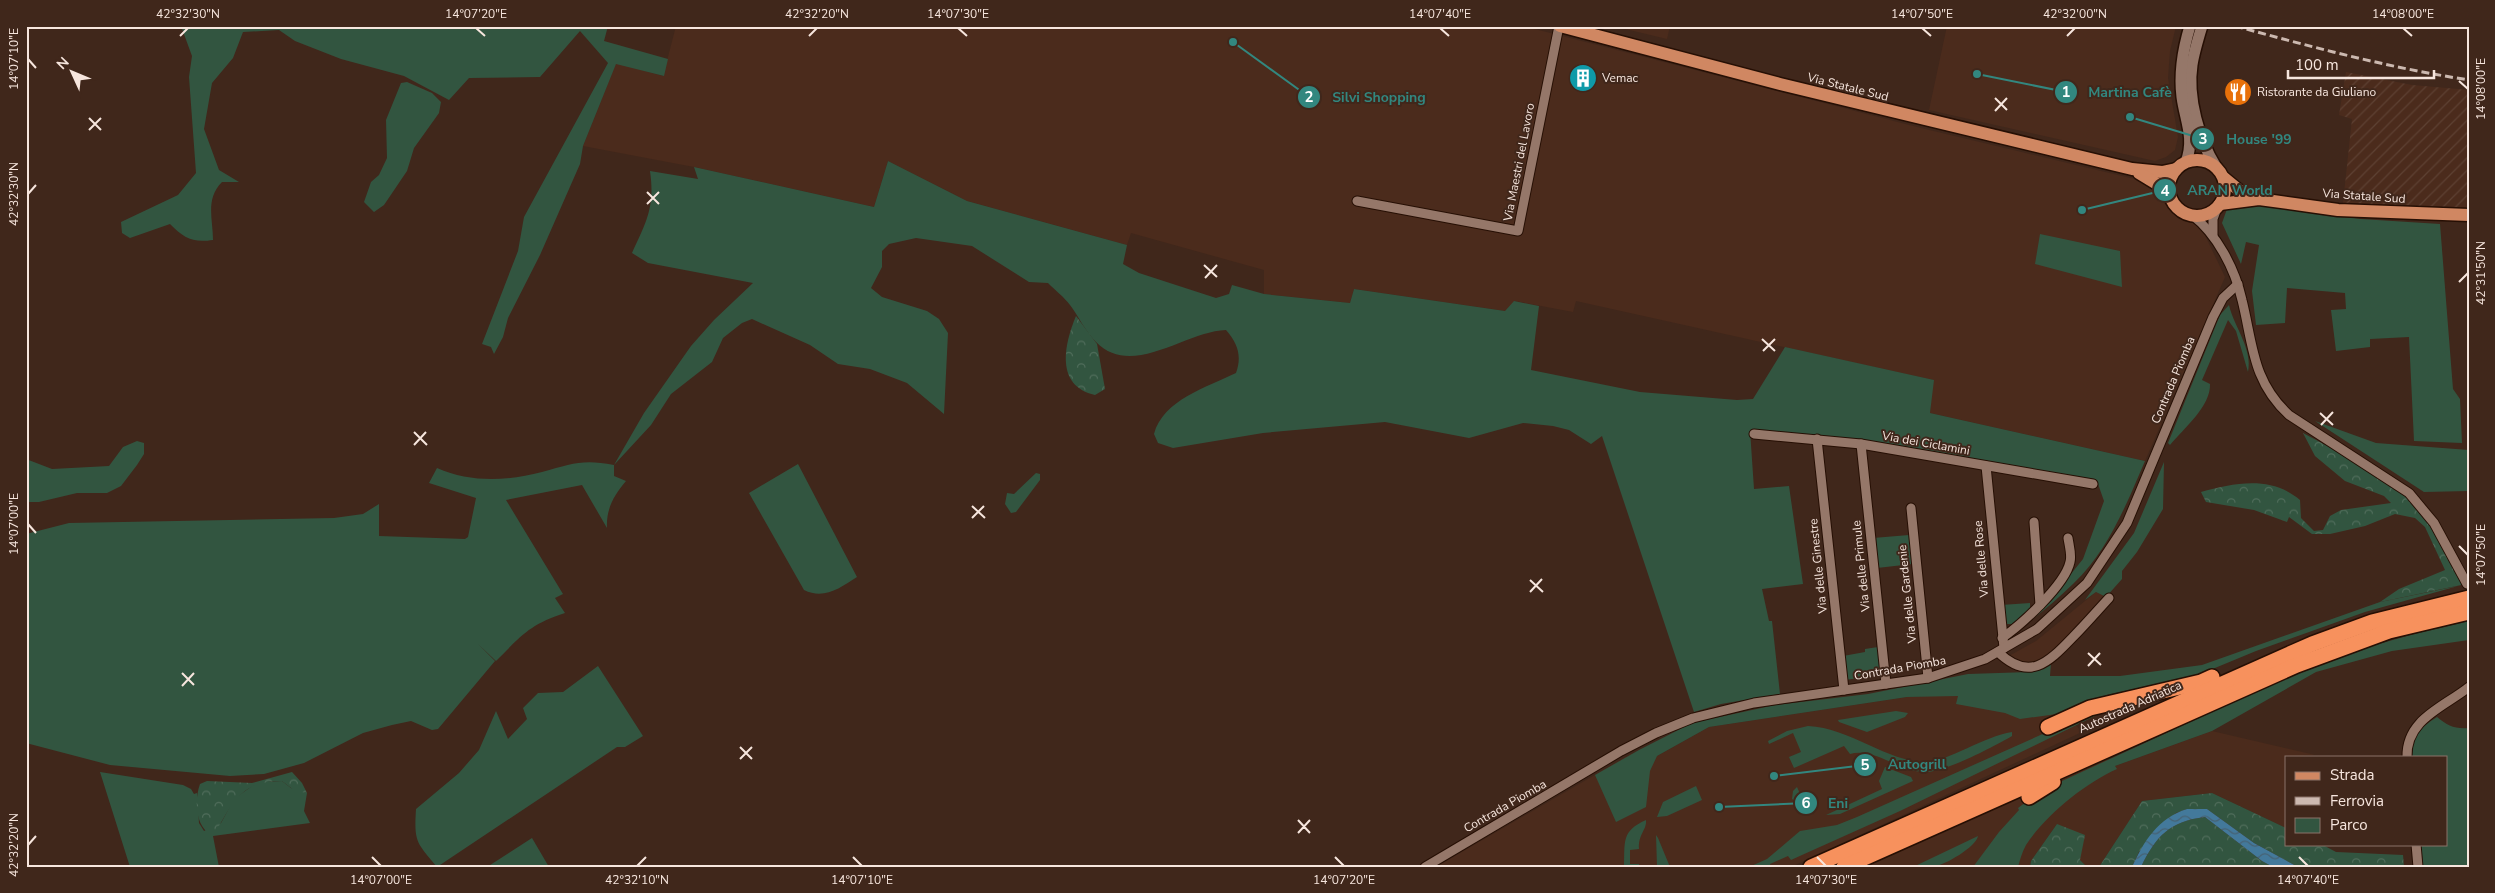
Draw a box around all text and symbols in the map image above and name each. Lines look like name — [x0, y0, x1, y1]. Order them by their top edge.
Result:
text: 42°32'30"N — [156, 6, 220, 22]
text: 14°07'20"E — [445, 6, 507, 22]
text: 42°32'20"N — [785, 6, 849, 22]
text: 14°07'30"E — [927, 6, 989, 22]
text: 14°07'40"E — [1409, 6, 1471, 22]
text: 14°07'50"E — [1891, 6, 1953, 22]
text: 42°32'00"N — [2043, 6, 2107, 22]
text: 14°08'00"E — [2372, 6, 2434, 22]
text: 14°07'10"E — [6, 28, 22, 90]
north arrow — [48, 48, 98, 98]
scale bar — [2288, 48, 2434, 80]
text: N — [53, 53, 73, 74]
text: 100 m — [2295, 55, 2339, 75]
text: 14°08'00"E — [2473, 58, 2489, 120]
building icon: Vemac — [1568, 63, 1598, 93]
street label: Via Statale Sud — [1805, 69, 1890, 105]
place label: Vemac — [1601, 70, 1639, 86]
restaurant icon: Ristorante da Giuliano — [2223, 77, 2253, 107]
callout: Martina Cafè — [2053, 78, 2182, 107]
text: 1 — [2061, 82, 2071, 102]
callout: Silvi Shopping — [1297, 83, 1435, 112]
text: Martina Cafè — [2088, 83, 2172, 102]
place label: Ristorante da Giuliano — [2257, 84, 2377, 100]
text: 2 — [1304, 87, 1314, 107]
text: Silvi Shopping — [1332, 88, 1426, 107]
street label: Via Maestri del Lavoro — [1500, 101, 1538, 223]
callout: House '99 — [2191, 125, 2301, 154]
text: 3 — [2198, 129, 2208, 149]
text: House '99 — [2226, 130, 2292, 149]
text: 42°32'30"N — [6, 162, 22, 226]
callout: ARAN World — [2153, 176, 2283, 205]
text: 4 — [2160, 181, 2170, 201]
text: ARAN World — [2187, 181, 2273, 200]
street label: Via Statale Sud — [2321, 185, 2406, 207]
text: 42°31'50"N — [2473, 241, 2489, 305]
street label: Contrada Piomba — [2147, 334, 2199, 426]
street label: Via dei Ciclamini — [1880, 427, 1971, 459]
text: 14°07'00"E — [6, 493, 22, 555]
street label: Via delle Ginestre — [1805, 518, 1831, 615]
street label: Via delle Primule — [1848, 520, 1874, 613]
street label: Via delle Rose — [1970, 520, 1992, 599]
text: 14°07'50"E — [2473, 524, 2489, 586]
street label: Via delle Gardenie — [1894, 544, 1920, 645]
street label: Contrada Piomba — [1853, 652, 1947, 684]
street label: Autostrada Adriatica — [2076, 677, 2184, 737]
callout: Autogrill — [1853, 750, 1956, 779]
text: 5 — [1860, 755, 1870, 775]
text: Autogrill — [1888, 755, 1947, 774]
legend — [2285, 756, 2448, 846]
text: Strada — [2330, 765, 2374, 785]
street label: Contrada Piomba — [1461, 776, 1549, 836]
callout: Eni — [1793, 789, 1858, 818]
text: Ferrovia — [2330, 791, 2384, 811]
text: 6 — [1801, 793, 1811, 813]
text: Eni — [1828, 794, 1848, 813]
text: 42°32'20"N — [6, 813, 22, 877]
text: Parco — [2330, 815, 2368, 835]
text: 14°07'00"E — [350, 872, 412, 888]
text: 42°32'10"N — [605, 872, 669, 888]
text: 14°07'10"E — [831, 872, 893, 888]
text: 14°07'20"E — [1313, 872, 1375, 888]
text: 14°07'30"E — [1795, 872, 1857, 888]
text: 14°07'40"E — [2277, 872, 2339, 888]

